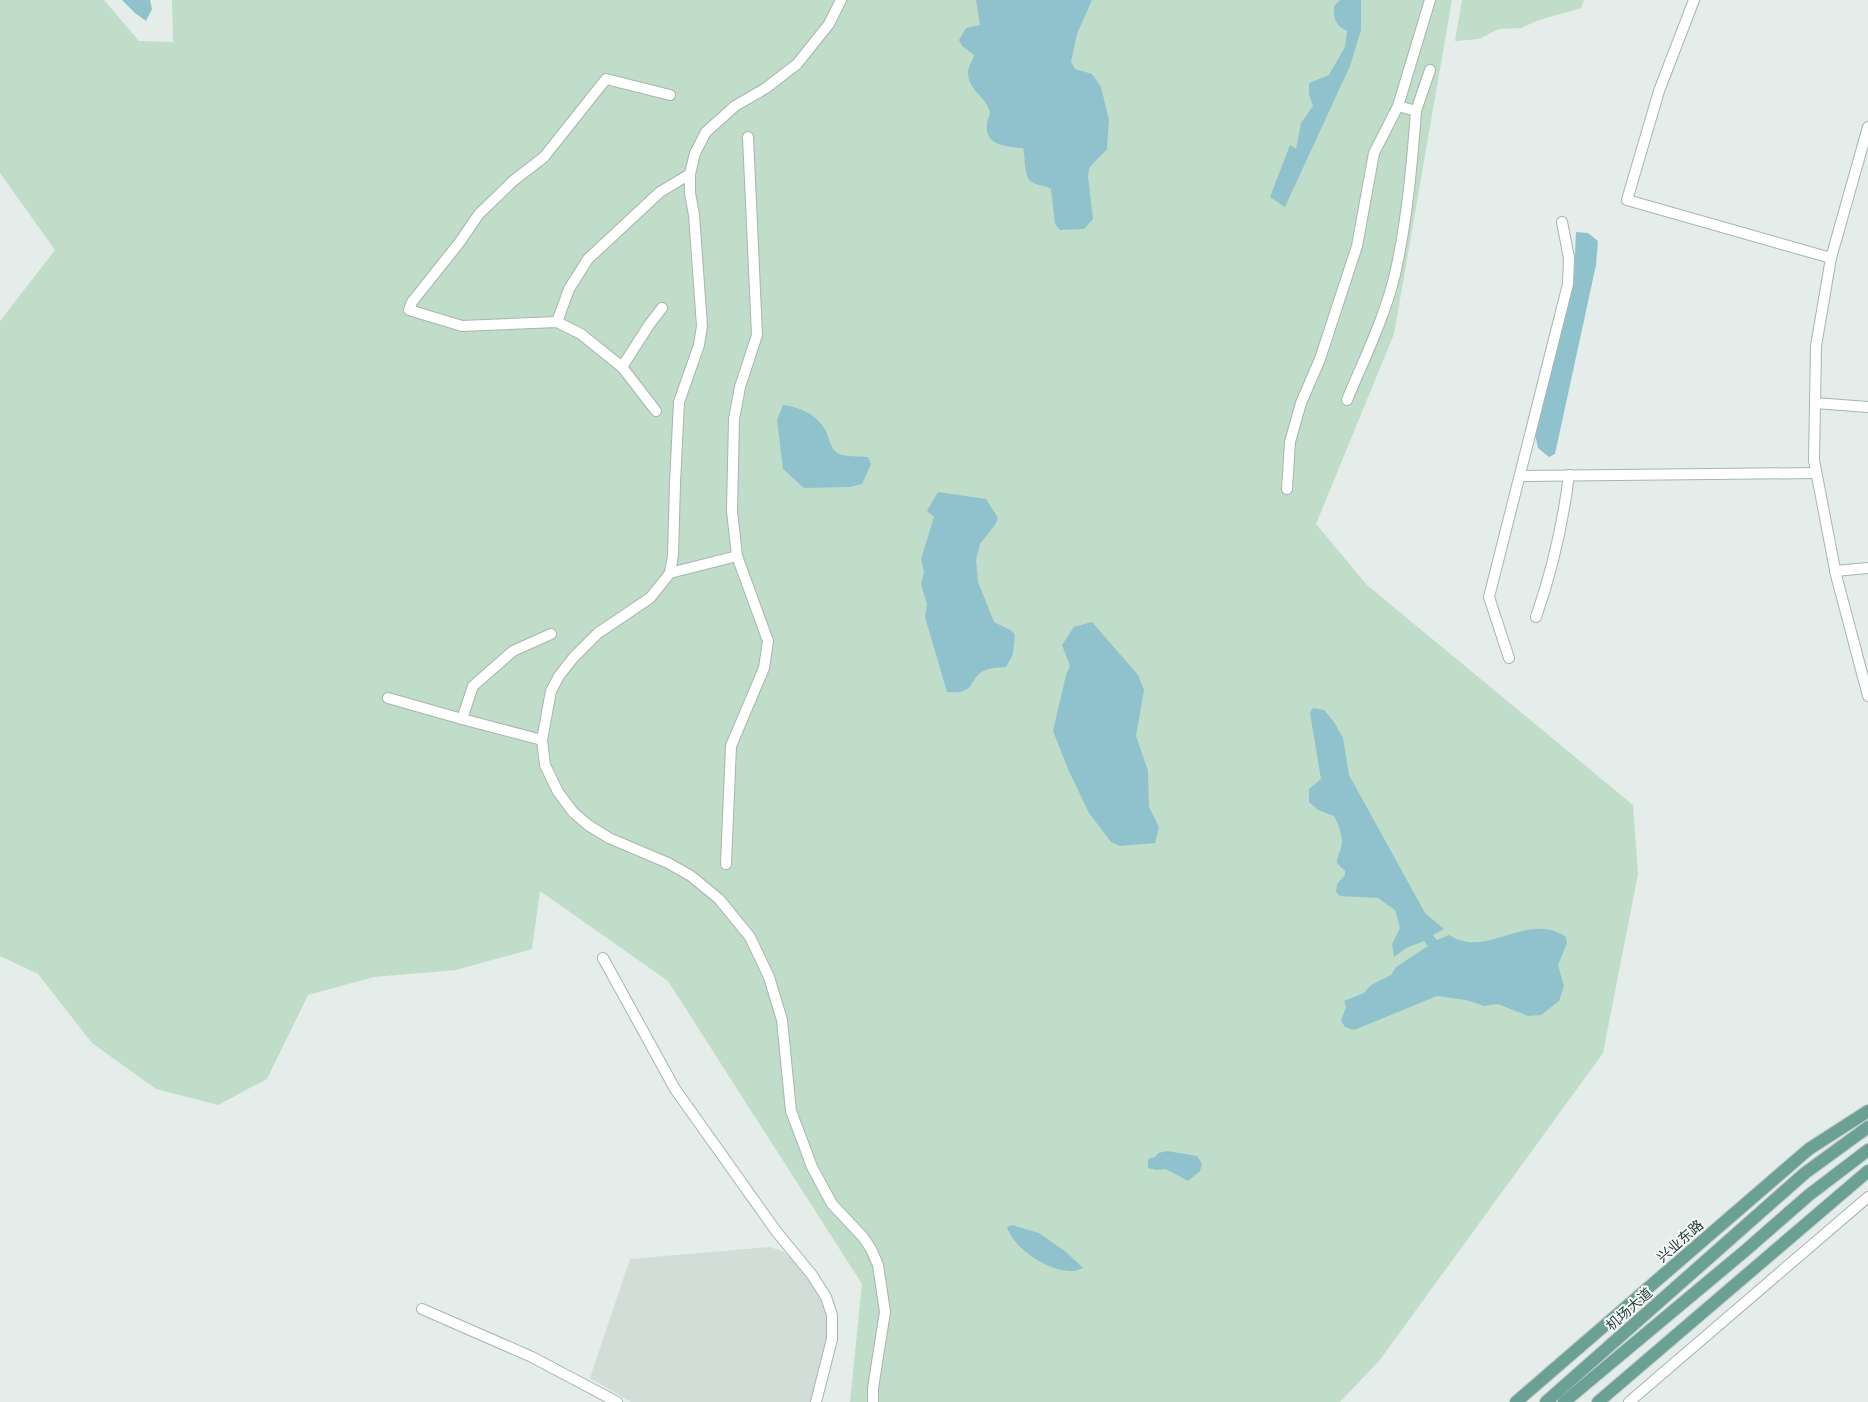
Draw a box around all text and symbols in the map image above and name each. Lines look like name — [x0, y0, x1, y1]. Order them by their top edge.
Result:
street label: 兴业东路 — [1653, 1216, 1706, 1265]
street label: 机场大道 — [1602, 1284, 1655, 1333]

